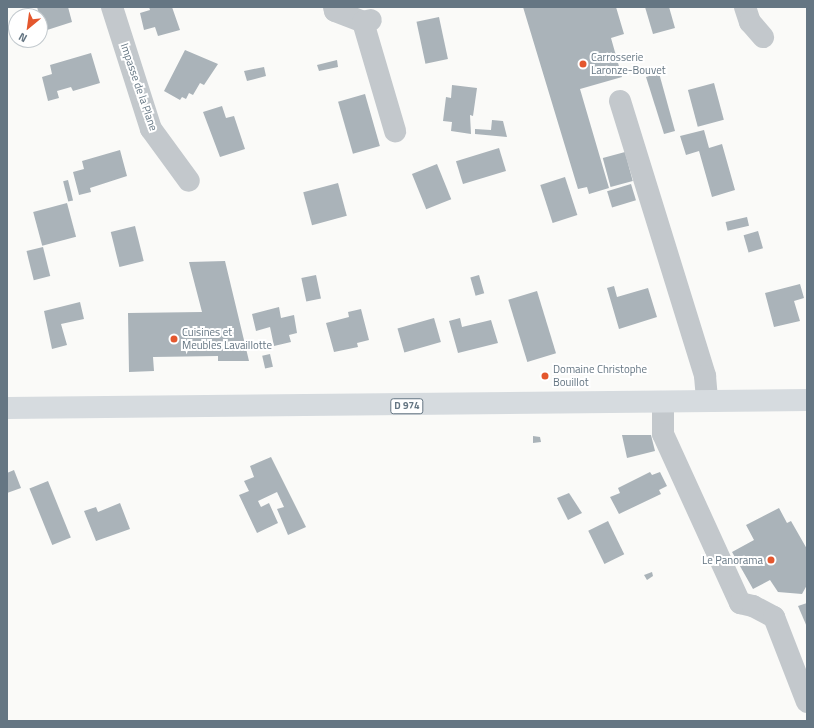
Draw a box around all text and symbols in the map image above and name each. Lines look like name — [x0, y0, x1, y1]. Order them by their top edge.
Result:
north arrow — [8, 8, 48, 48]
text: N — [15, 29, 30, 46]
street label: Impasse de la Plane — [118, 41, 160, 133]
place label: Carrosserie Laronze-Bouvet — [591, 51, 666, 77]
marker: Carrosserie Laronze-Bouvet — [578, 59, 588, 69]
place label: Cuisines et Meubles Lavaillotte — [182, 326, 272, 352]
marker: Cuisines et Meubles Lavaillotte — [169, 334, 179, 344]
place label: Domaine Christophe Bouillot — [553, 363, 647, 389]
marker: Domaine Christophe Bouillot — [540, 371, 550, 381]
road number: D 974 — [390, 398, 424, 414]
place label: Le Panorama — [702, 553, 763, 567]
marker: Le Panorama — [766, 555, 776, 565]

